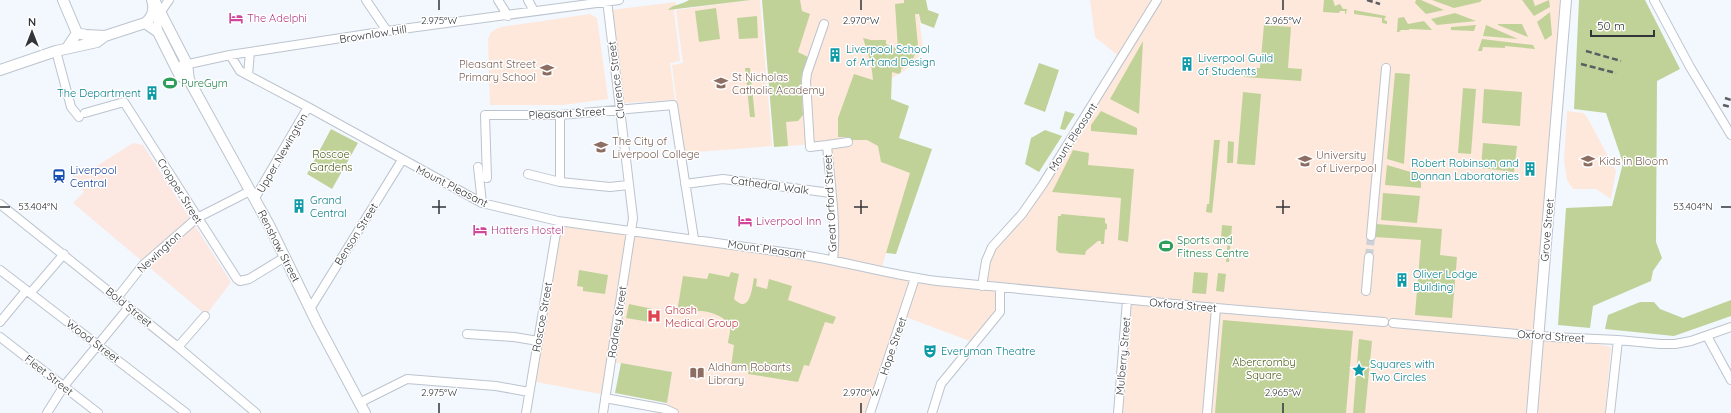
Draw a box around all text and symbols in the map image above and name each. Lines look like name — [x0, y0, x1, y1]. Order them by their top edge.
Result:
hotel icon: The Adelphi — [228, 10, 244, 26]
place label: The Adelphi — [247, 11, 307, 25]
north arrow — [12, 12, 52, 52]
scale bar — [1591, 12, 1654, 38]
text: 2.975°W — [421, 14, 457, 27]
text: 2.970°W — [843, 14, 880, 27]
text: 2.965°W — [1265, 14, 1302, 27]
text: N — [28, 15, 36, 29]
text: 50 m — [1597, 18, 1625, 33]
street label: Brownlow Hill — [338, 22, 408, 46]
street label: Clarence Street — [604, 40, 628, 120]
place label: Liverpool School of Art and Design — [846, 42, 935, 69]
building icon: Liverpool School of Art and Design — [827, 47, 843, 63]
place label: Liverpool Guild of Students — [1198, 51, 1273, 78]
building icon: Liverpool Guild of Students — [1179, 56, 1195, 72]
place label: Pleasant Street Primary School — [459, 57, 536, 84]
school or university icon: Pleasant Street Primary School — [539, 62, 555, 78]
place label: St Nicholas Catholic Academy — [732, 70, 825, 97]
sports icon: PureGym — [162, 75, 178, 91]
school or university icon: St Nicholas Catholic Academy — [713, 75, 729, 91]
place label: PureGym — [181, 76, 228, 90]
building icon: The Department — [144, 85, 160, 101]
place label: The Department — [57, 86, 141, 100]
street label: Mount Pleasant — [1046, 100, 1101, 174]
street label: Pleasant Street — [528, 104, 606, 122]
street label: Upper Newington — [254, 111, 310, 195]
place label: The City of Liverpool College — [612, 134, 700, 161]
school or university icon: The City of Liverpool College — [593, 139, 609, 155]
park label: Roscoe Gardens — [310, 147, 352, 174]
place label: University of Liverpool — [1316, 148, 1377, 175]
street label: Great Orford Street — [820, 153, 840, 252]
school or university icon: University of Liverpool — [1297, 153, 1313, 169]
school or university icon: Kids in Bloom — [1580, 153, 1596, 169]
place label: Kids in Bloom — [1599, 154, 1668, 168]
street label: Cropper Street — [154, 156, 206, 227]
place label: Robert Robinson and Donnan Laboratories — [1411, 156, 1519, 183]
building icon: Robert Robinson and Donnan Laboratories — [1522, 161, 1538, 177]
street label: Mount Pleasant — [414, 162, 491, 210]
place label: Liverpool Central — [70, 163, 117, 190]
station icon: Liverpool Central — [51, 168, 67, 184]
street label: Cathedral Walk — [730, 173, 810, 197]
place label: Grand Central — [310, 193, 347, 220]
building icon: Grand Central — [291, 198, 307, 214]
street label: Grove Street — [1537, 198, 1557, 262]
text: 53.404°N — [18, 200, 58, 213]
street label: Benson Street — [331, 200, 381, 268]
text: 53.404°N — [1673, 200, 1713, 213]
street label: Renshaw Street — [255, 208, 303, 285]
hotel icon: Liverpool Inn — [737, 213, 753, 229]
place label: Liverpool Inn — [756, 214, 821, 228]
hotel icon: Hatters Hostel — [472, 222, 488, 238]
place label: Hatters Hostel — [491, 223, 564, 237]
street label: Newington — [134, 228, 184, 276]
place label: Sports and Fitness Centre — [1177, 233, 1249, 260]
street label: Mount Pleasant — [727, 237, 807, 261]
sports icon: Sports and Fitness Centre — [1158, 238, 1174, 254]
place label: Oliver Lodge Building — [1413, 267, 1478, 294]
building icon: Oliver Lodge Building — [1394, 272, 1410, 288]
street label: Roscoe Street — [529, 281, 555, 353]
street label: Bold Street — [103, 284, 155, 330]
street label: Rodney Street — [604, 285, 630, 359]
street label: Oxford Street — [1149, 295, 1218, 315]
place label: Ghosh Medical Group — [665, 303, 739, 330]
hospital icon: Ghosh Medical Group — [646, 308, 662, 324]
street label: Hope Street — [877, 315, 910, 377]
street label: Wood Street — [63, 316, 123, 366]
street label: Mulberry Street — [1113, 316, 1133, 396]
street label: Oxford Street — [1517, 327, 1585, 345]
theatre icon: Everyman Theatre — [922, 343, 938, 359]
place label: Everyman Theatre — [941, 344, 1035, 358]
street label: Fleet Street — [22, 352, 76, 398]
park label: Abercromby Square — [1232, 355, 1296, 382]
place label: Squares with Two Circles — [1370, 357, 1435, 384]
place label: Aldham Robarts Library — [708, 360, 791, 387]
place icon: Squares with Two Circles — [1351, 362, 1367, 378]
library icon: Aldham Robarts Library — [689, 365, 705, 381]
text: 2.975°W — [421, 386, 457, 399]
text: 2.970°W — [843, 386, 880, 399]
text: 2.965°W — [1265, 386, 1302, 399]

